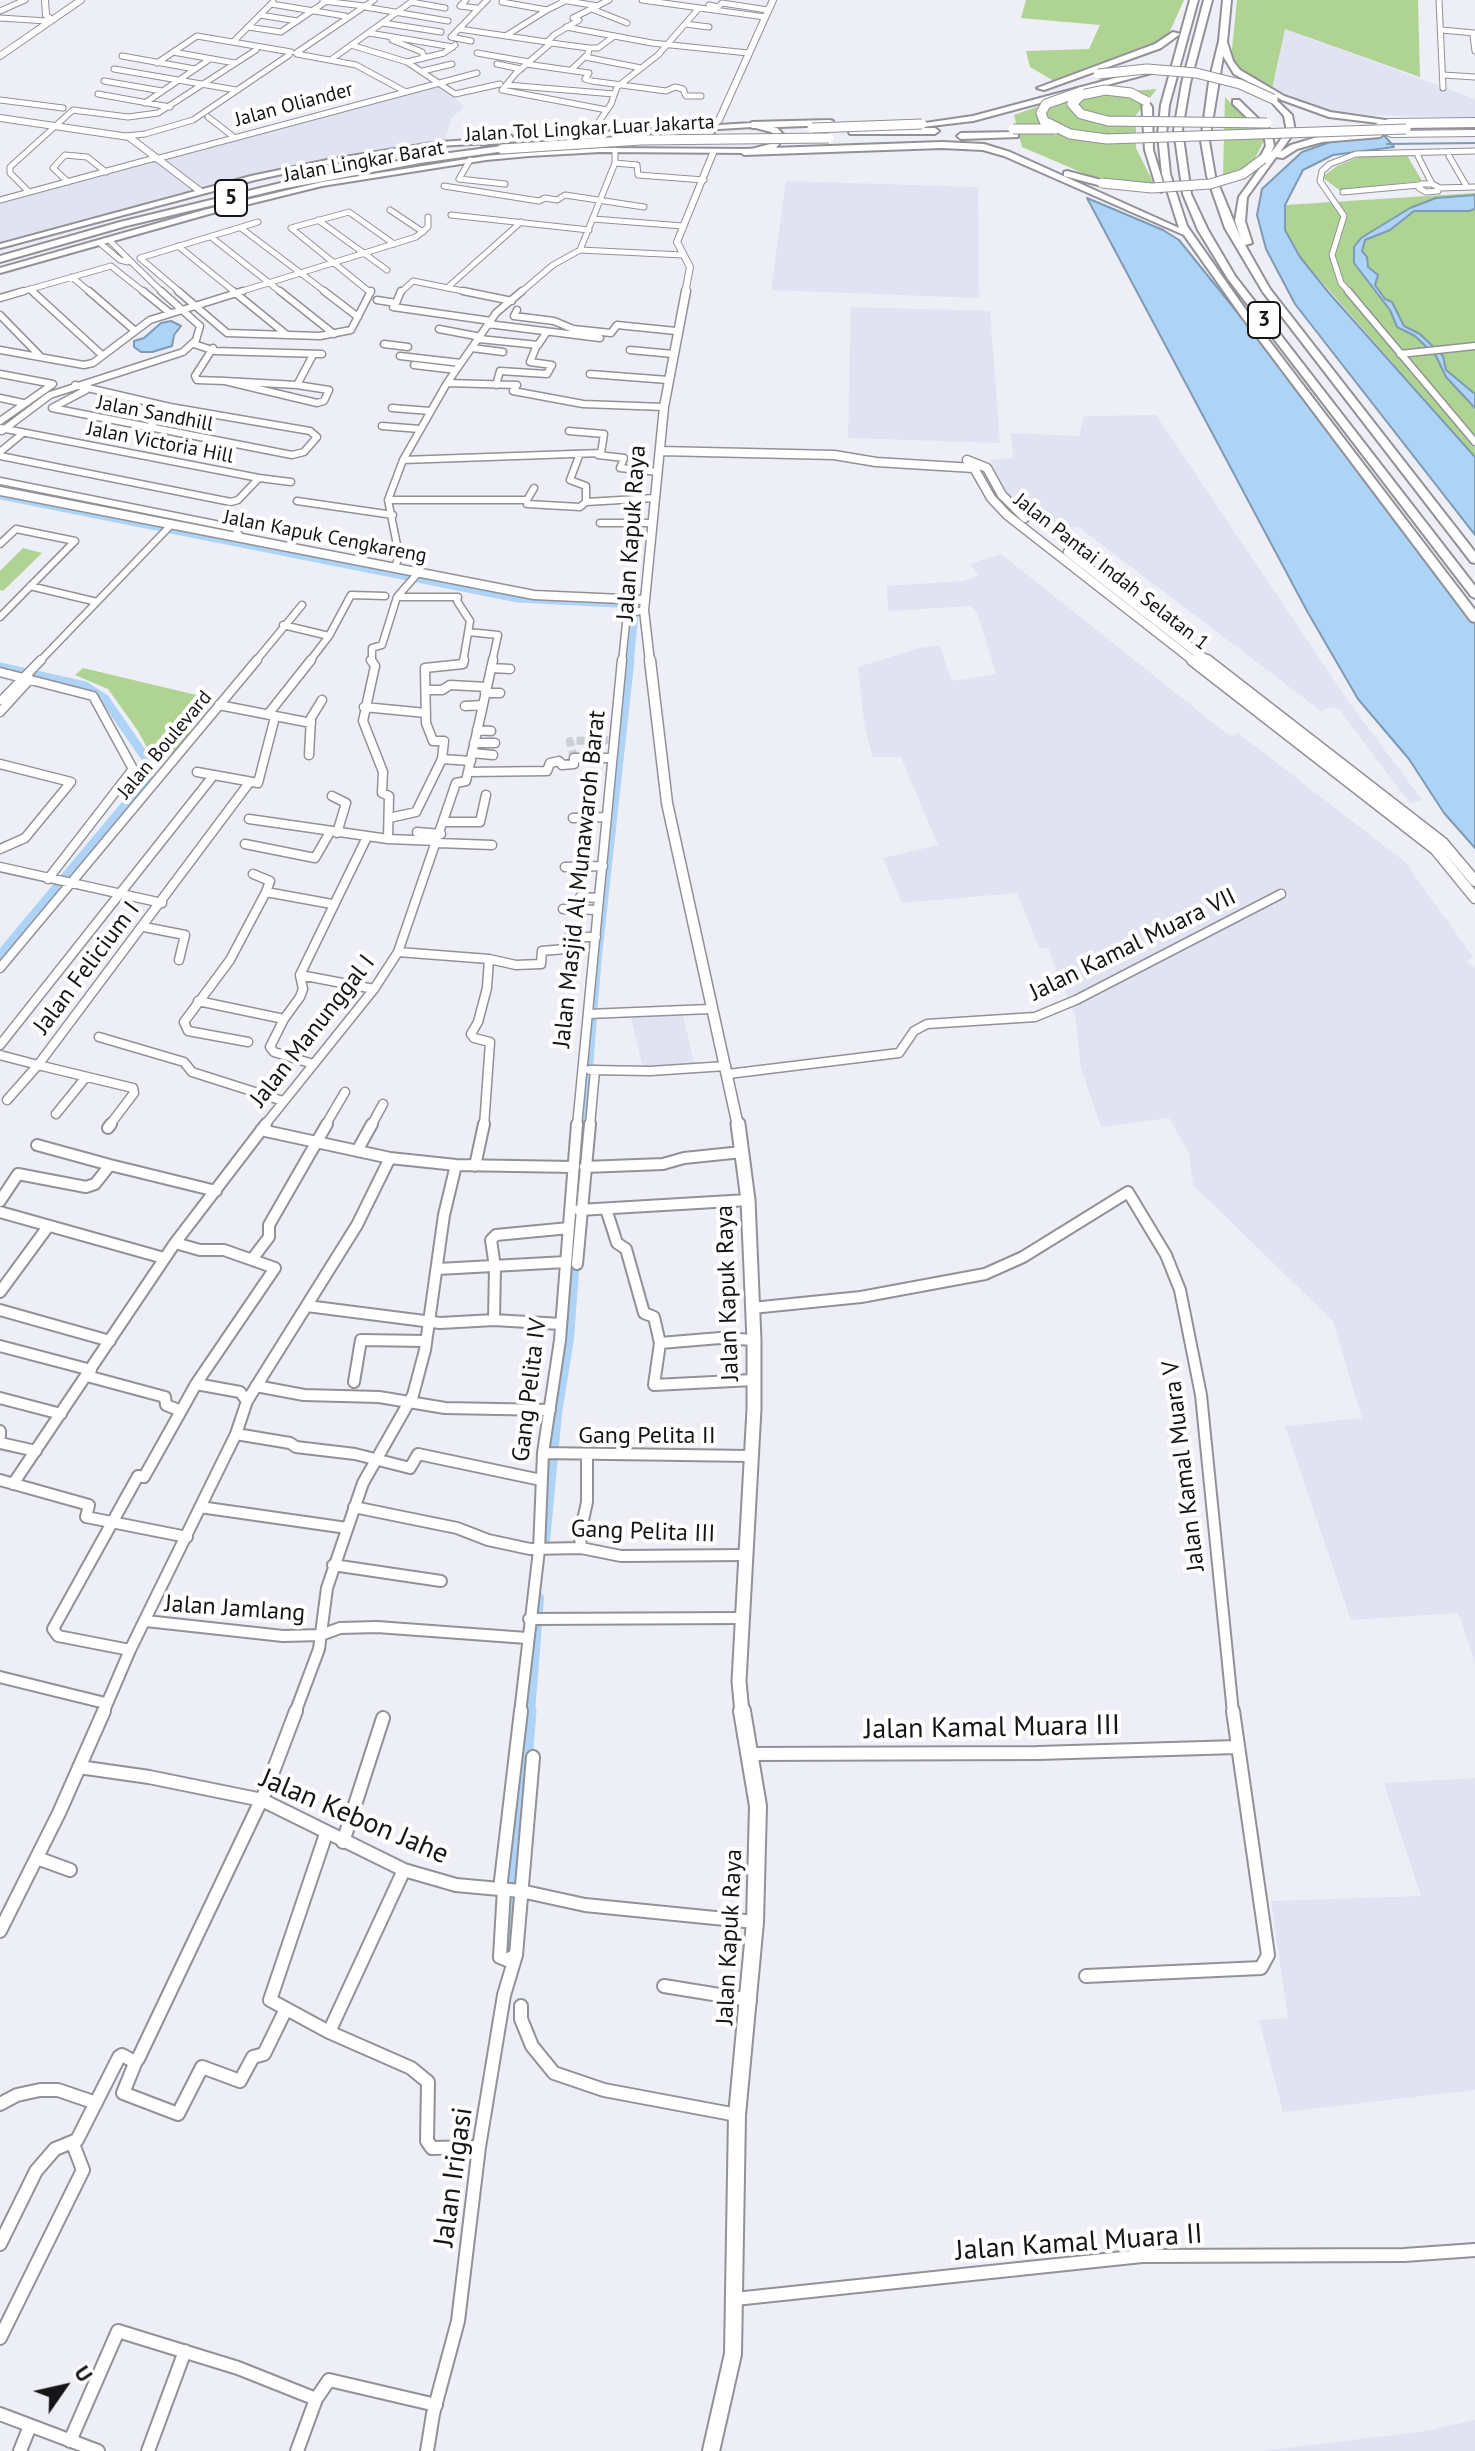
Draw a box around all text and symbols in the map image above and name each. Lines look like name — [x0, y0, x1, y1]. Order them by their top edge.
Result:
street label: Jalan Oliander — [232, 78, 356, 132]
street label: Jalan Tol Lingkar Luar Jakarta — [465, 110, 715, 148]
street label: Jalan Lingkar Barat — [282, 136, 446, 188]
road number: 5 — [215, 180, 247, 216]
road number: 3 — [1248, 302, 1280, 338]
street label: Jalan Sandhill — [95, 391, 215, 437]
street label: Jalan Victoria Hill — [85, 417, 235, 469]
street label: Jalan Kapuk Raya — [611, 444, 653, 622]
street label: Jalan Pantai Indah Selatan 1 — [1009, 488, 1213, 656]
street label: Jalan Kapuk Cengkareng — [221, 506, 429, 568]
street label: Jalan Boulevard — [113, 686, 217, 804]
street label: Jalan Masjid Al Munawaroh Barat — [548, 709, 612, 1049]
street label: Jalan Kamal Muara VII — [1025, 883, 1241, 1007]
street label: Jalan Felicium I — [28, 896, 146, 1040]
street label: Jalan Manunggal I — [245, 949, 381, 1113]
street label: Jalan Kapuk Raya — [711, 1205, 745, 1381]
street label: Gang Pelita IV — [507, 1317, 553, 1463]
street label: Jalan Kamal Muara V — [1157, 1359, 1211, 1573]
street label: Gang Pelita II — [578, 1422, 716, 1450]
street label: Gang Pelita III — [570, 1515, 716, 1549]
street label: Jalan Jamlang — [164, 1590, 306, 1628]
street label: Jalan Kamal Muara III — [864, 1709, 1120, 1747]
street label: Jalan Kebon Jahe — [255, 1762, 453, 1872]
street label: Jalan Kapuk Raya — [711, 1848, 749, 2026]
street label: Jalan Irigasi — [428, 2105, 480, 2249]
street label: Jalan Kamal Muara II — [954, 2218, 1204, 2268]
north arrow — [24, 2347, 104, 2427]
text: U — [68, 2360, 99, 2387]

